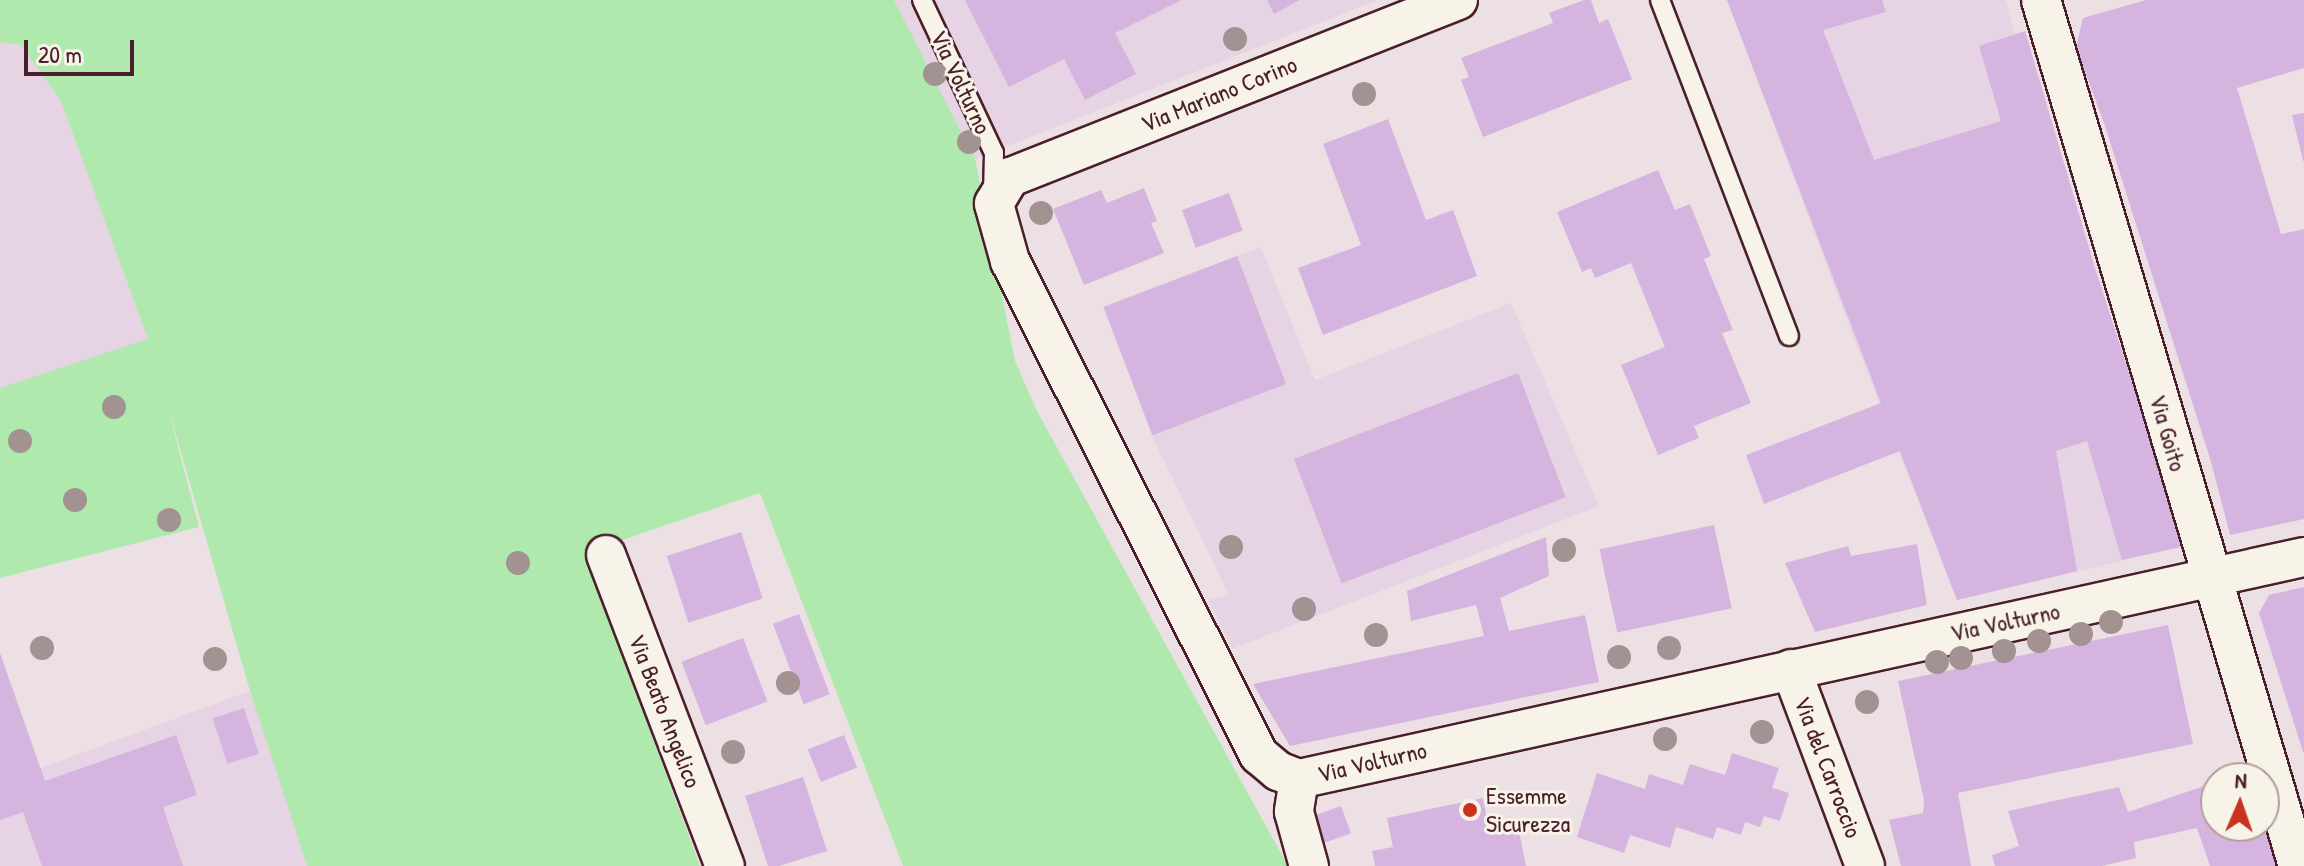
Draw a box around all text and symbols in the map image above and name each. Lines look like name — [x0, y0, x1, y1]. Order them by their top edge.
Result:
scale bar — [28, 24, 138, 74]
street label: Via Volturno — [925, 26, 997, 138]
text: 20 m — [38, 38, 82, 70]
street label: Via Mariano Corino — [1137, 50, 1301, 138]
street label: Via Goito — [2143, 391, 2193, 475]
street label: Via Volturno — [1948, 596, 2062, 648]
street label: Via Beato Angelico — [623, 630, 707, 792]
street label: Via del Carroccio — [1788, 692, 1868, 842]
street label: Via Volturno — [1315, 735, 1429, 789]
north arrow — [2200, 762, 2280, 842]
text: N — [2234, 765, 2247, 795]
place label: Essemme Sicurezza — [1486, 782, 1570, 838]
marker: Essemme Sicurezza — [1461, 801, 1479, 819]

